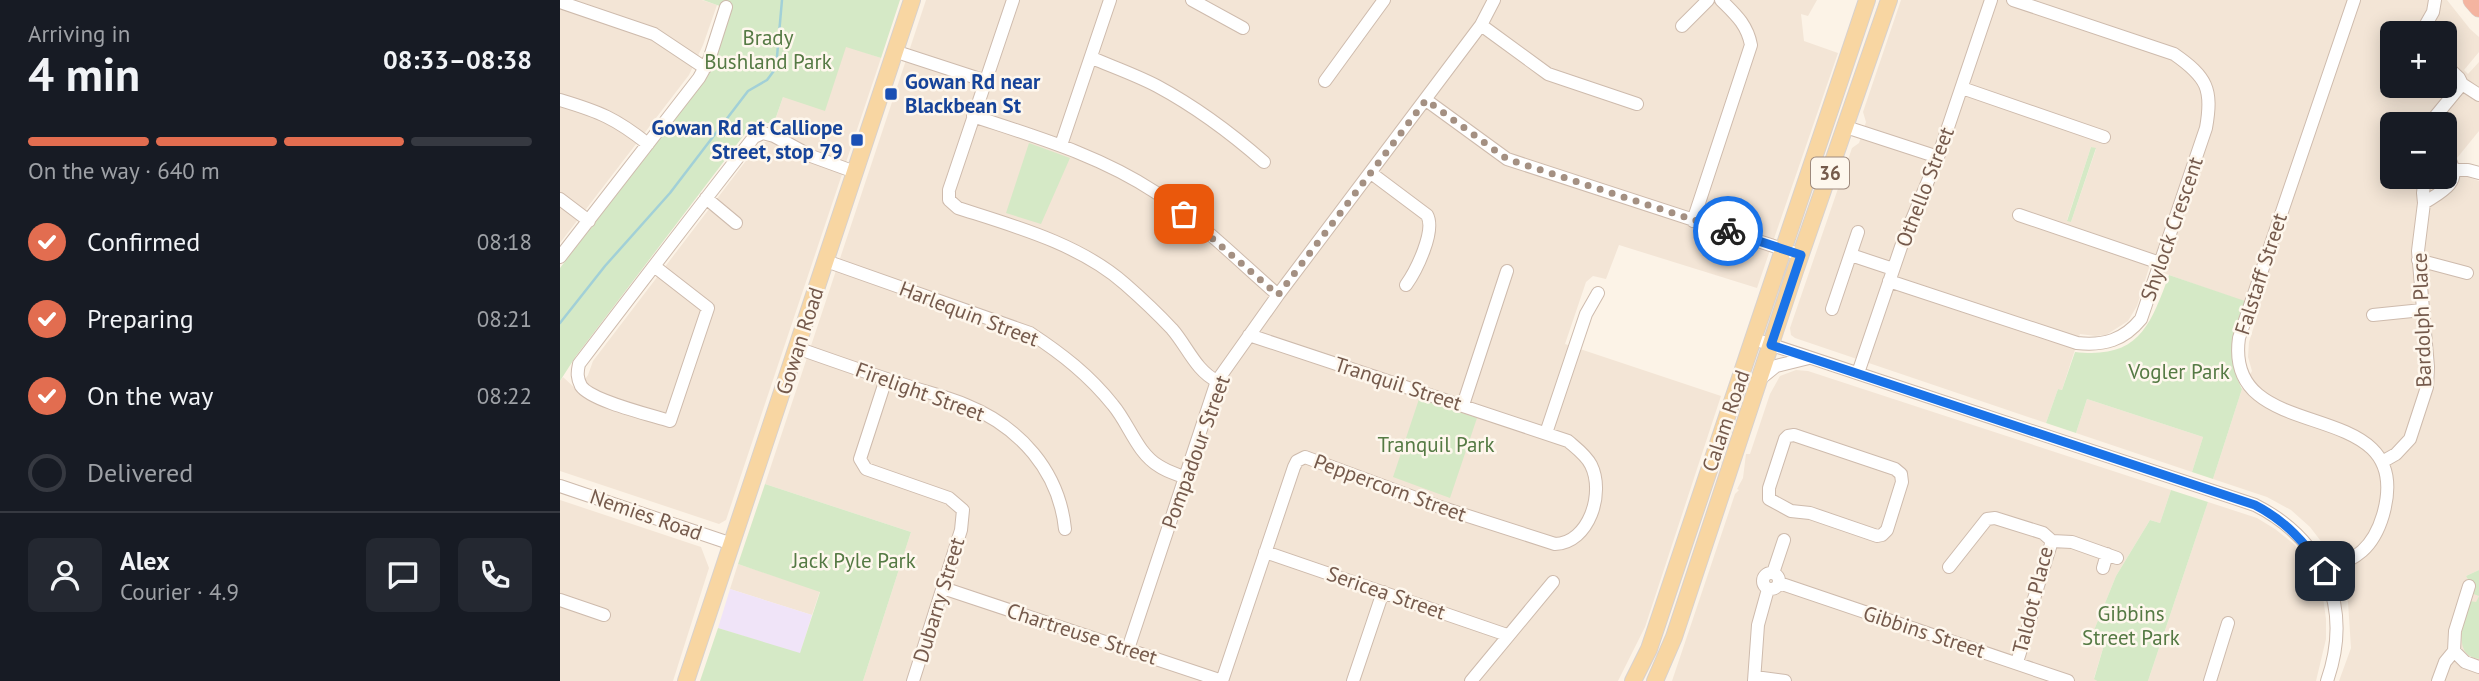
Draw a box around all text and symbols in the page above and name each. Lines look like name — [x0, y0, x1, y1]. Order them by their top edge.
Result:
text: Arriving in — [28, 19, 130, 48]
map controls — [2380, 21, 2457, 189]
button: + — [2380, 21, 2457, 98]
park label: Brady Bushland Park — [704, 24, 832, 75]
text: 08:33–08:38 — [383, 43, 532, 76]
text: 4 min — [28, 44, 140, 104]
place label: Gowan Rd near Blackbean St — [905, 68, 1041, 119]
marker: Gowan Rd near Blackbean St — [883, 86, 899, 102]
button: − — [2380, 112, 2457, 189]
place label: Gowan Rd at Calliope Street, stop 79 — [652, 114, 843, 165]
street label: Othello Street — [1889, 123, 1960, 251]
marker: Gowan Rd at Calliope Street, stop 79 — [849, 132, 865, 148]
street label: Shylock Crescent — [2134, 153, 2209, 305]
text: On the way · 640 m — [28, 156, 220, 185]
road number: 36 — [1811, 158, 1849, 188]
pin — [1154, 184, 1214, 244]
icon: bag — [1165, 195, 1203, 233]
courier — [1693, 196, 1763, 266]
street label: Falstaff Street — [2228, 210, 2293, 338]
icon: bike — [1709, 212, 1747, 250]
icon: check — [28, 223, 66, 261]
text: Confirmed — [87, 225, 200, 258]
text: 08:18 — [477, 227, 532, 256]
street label: Bardolph Place — [2406, 252, 2437, 388]
street label: Harlequin Street — [896, 275, 1043, 353]
street label: Gowan Road — [769, 284, 830, 398]
icon: check — [28, 300, 66, 338]
text: Preparing — [87, 302, 194, 335]
text: 08:21 — [477, 304, 532, 333]
street label: Tranquil Street — [1331, 350, 1465, 417]
street label: Firelight Street — [852, 356, 988, 427]
park label: Vogler Park — [2127, 358, 2230, 385]
street label: Calam Road — [1696, 366, 1756, 475]
street label: Pompadour Street — [1155, 371, 1236, 532]
icon: check — [28, 377, 66, 415]
text: On the way — [87, 379, 213, 412]
text: 08:22 — [477, 381, 532, 410]
park label: Tranquil Park — [1377, 431, 1495, 458]
street label: Peppercorn Street — [1310, 447, 1470, 528]
text: Delivered — [87, 456, 193, 489]
street label: Nemies Road — [586, 483, 706, 546]
street label: Dubarry Street — [907, 534, 970, 666]
button: person — [28, 538, 102, 612]
button: chat — [366, 538, 440, 612]
button: phone — [458, 538, 532, 612]
pin — [2295, 541, 2355, 601]
text: Alex — [120, 544, 170, 577]
street label: Taldot Place — [2006, 544, 2059, 656]
park label: Jack Pyle Park — [791, 547, 916, 574]
icon: home — [2306, 552, 2344, 590]
street label: Sericea Street — [1323, 560, 1449, 625]
text: Courier · 4.9 — [120, 577, 239, 606]
street label: Chartreuse Street — [1003, 596, 1161, 671]
street label: Gibbins Street — [1860, 599, 1988, 664]
park label: Gibbins Street Park — [2082, 600, 2180, 651]

